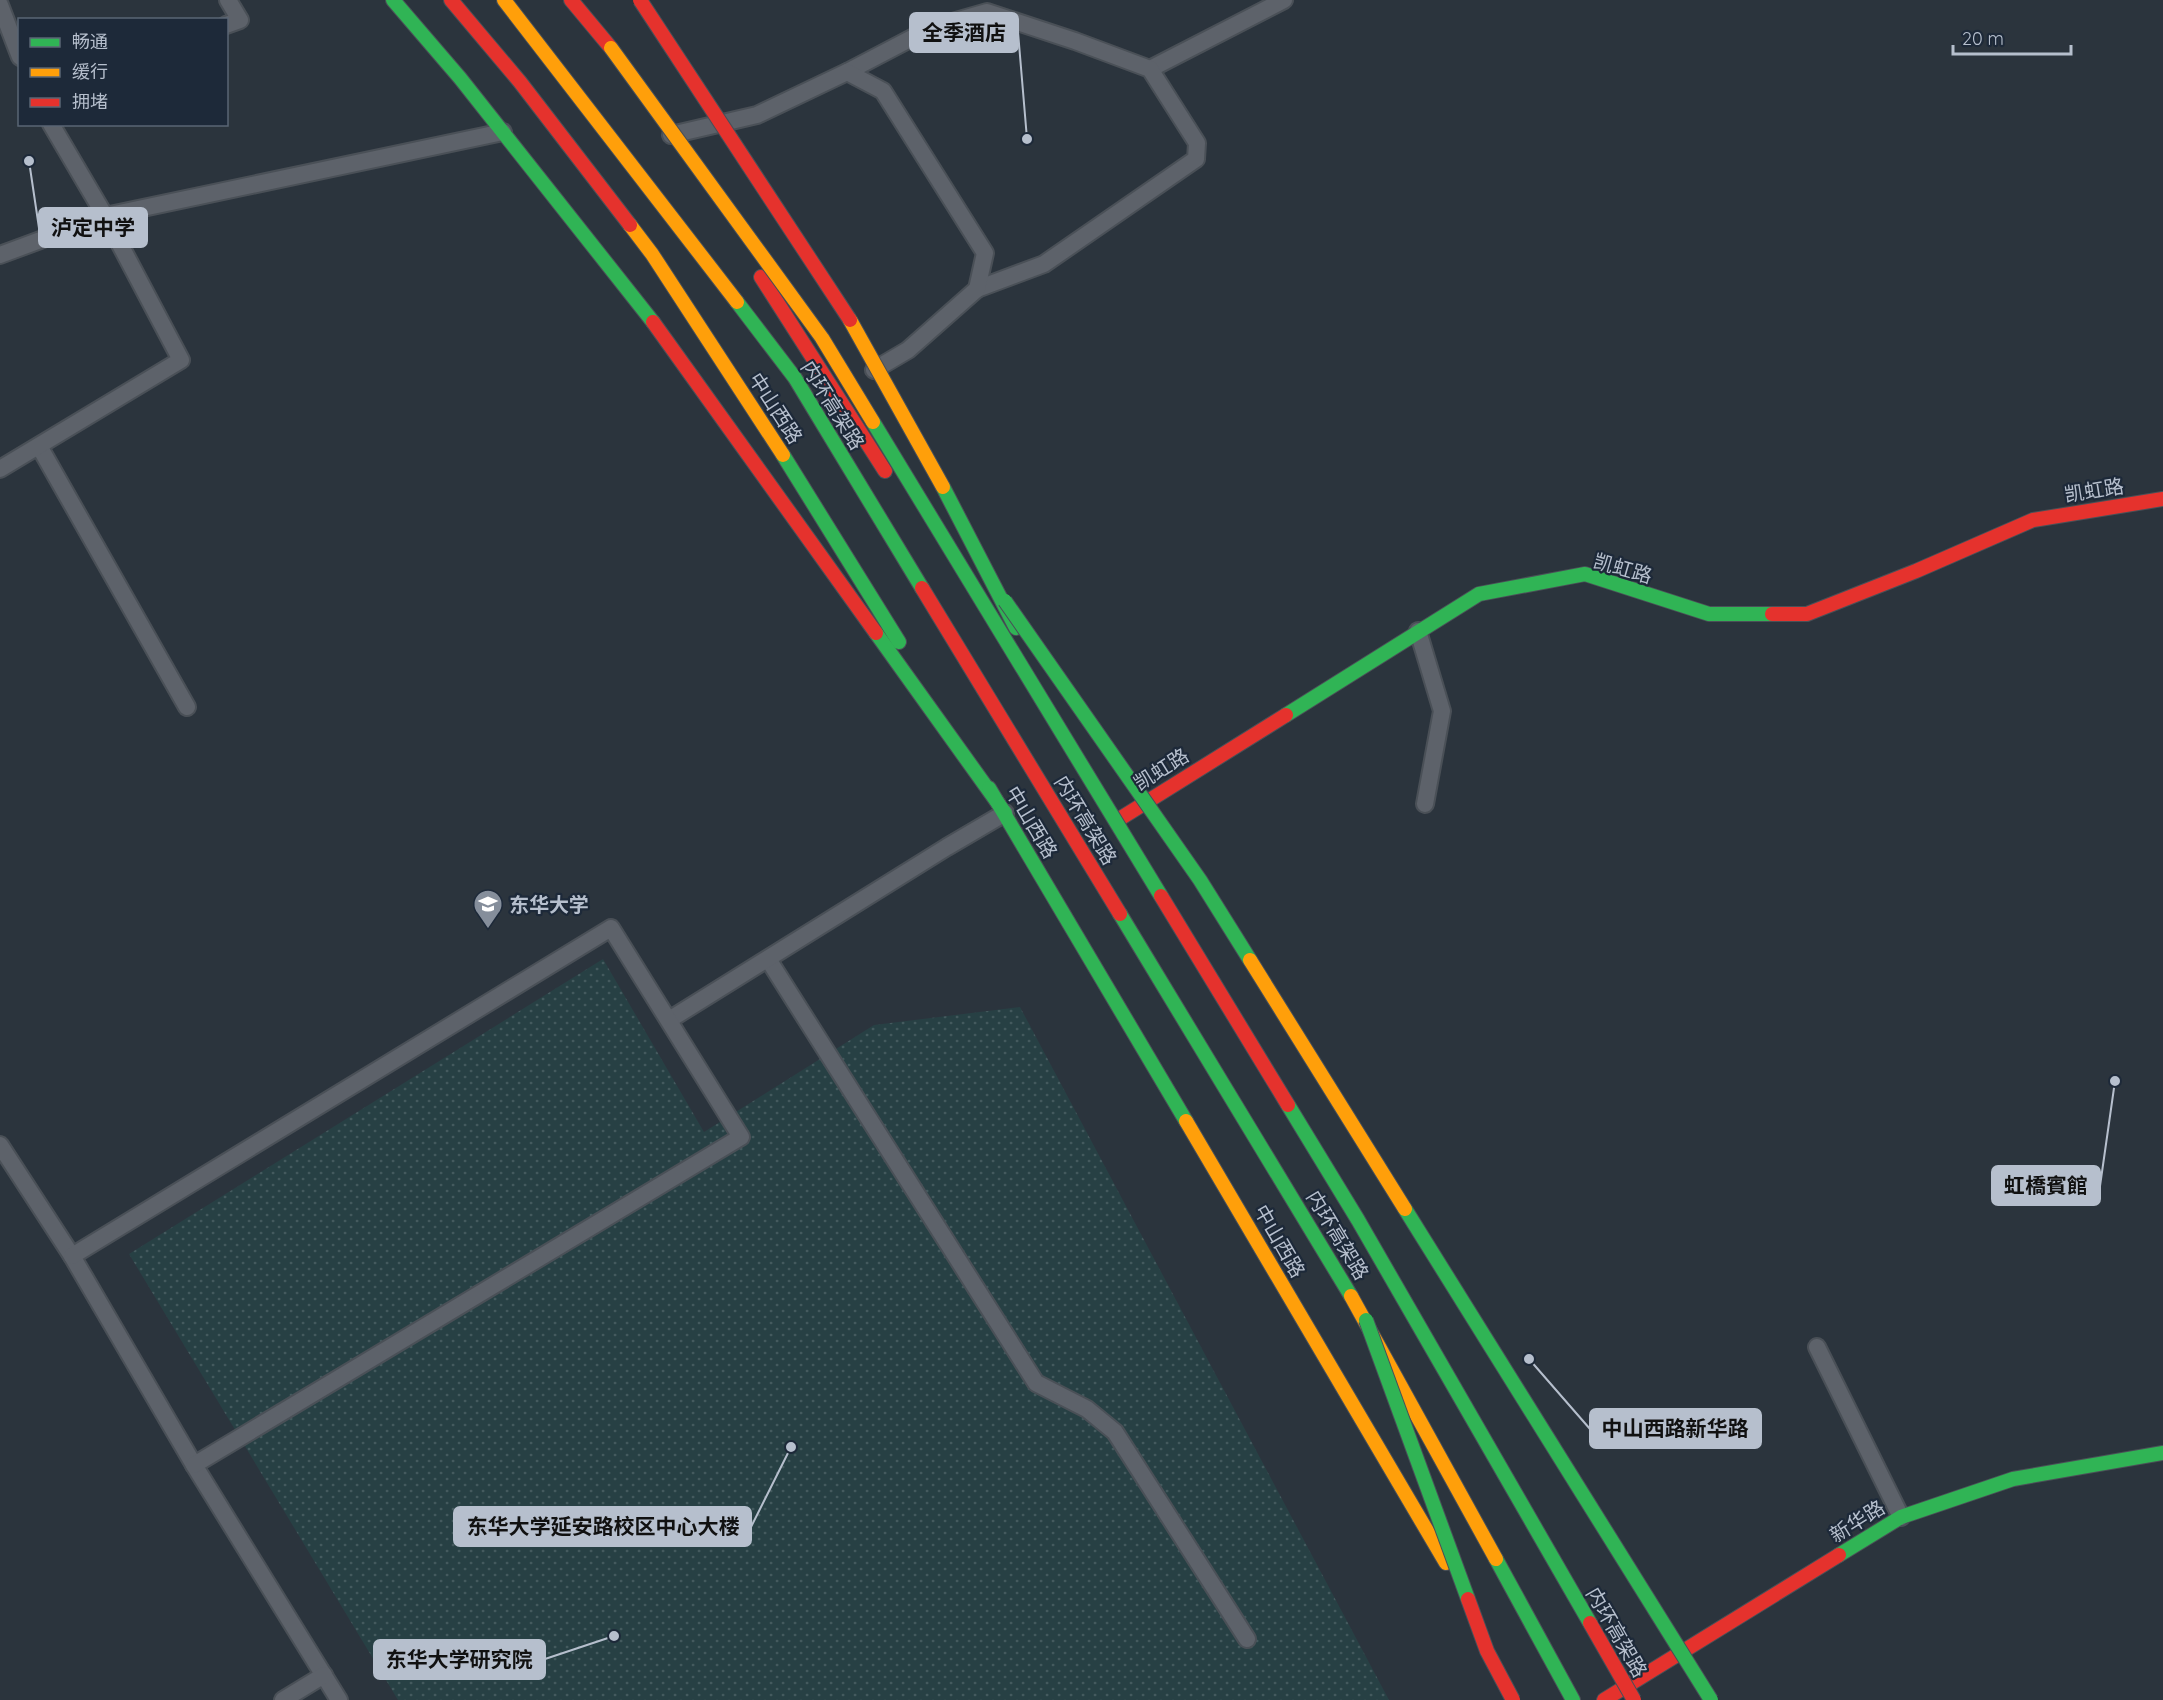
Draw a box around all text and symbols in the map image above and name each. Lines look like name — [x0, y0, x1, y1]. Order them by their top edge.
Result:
callout: 全季酒店 — [910, 13, 1018, 52]
legend — [18, 18, 228, 126]
scale bar — [1953, 18, 2072, 56]
text: 全季酒店 — [922, 19, 1006, 45]
text: 20 m — [1962, 27, 2004, 50]
text: 畅通 — [72, 30, 108, 53]
text: 缓行 — [72, 60, 108, 83]
text: 拥堵 — [72, 90, 108, 113]
callout: 泸定中学 — [39, 208, 147, 247]
text: 泸定中学 — [51, 214, 135, 240]
street label: 内环高架路 — [796, 356, 870, 454]
street label: 中山西路 — [744, 368, 808, 448]
street label: 凯虹路 — [2062, 473, 2126, 507]
street label: 凯虹路 — [1591, 548, 1655, 588]
street label: 凯虹路 — [1129, 743, 1193, 795]
street label: 内环高架路 — [1050, 771, 1122, 869]
street label: 中山西路 — [1001, 781, 1063, 863]
school or university icon: 东华大学 — [472, 888, 504, 930]
place label: 东华大学 — [509, 892, 589, 917]
callout: 虹橋賓館 — [1992, 1166, 2100, 1205]
text: 虹橋賓館 — [2004, 1172, 2088, 1198]
street label: 内环高架路 — [1302, 1186, 1374, 1284]
street label: 中山西路 — [1249, 1200, 1311, 1282]
callout: 中山西路新华路 — [1590, 1409, 1761, 1448]
text: 中山西路新华路 — [1602, 1415, 1749, 1441]
street label: 新华路 — [1825, 1495, 1889, 1547]
callout: 东华大学延安路校区中心大楼 — [454, 1507, 751, 1546]
text: 东华大学延安路校区中心大楼 — [467, 1513, 740, 1539]
street label: 内环高架路 — [1581, 1582, 1653, 1682]
callout: 东华大学研究院 — [374, 1640, 545, 1679]
text: 东华大学研究院 — [386, 1646, 533, 1672]

